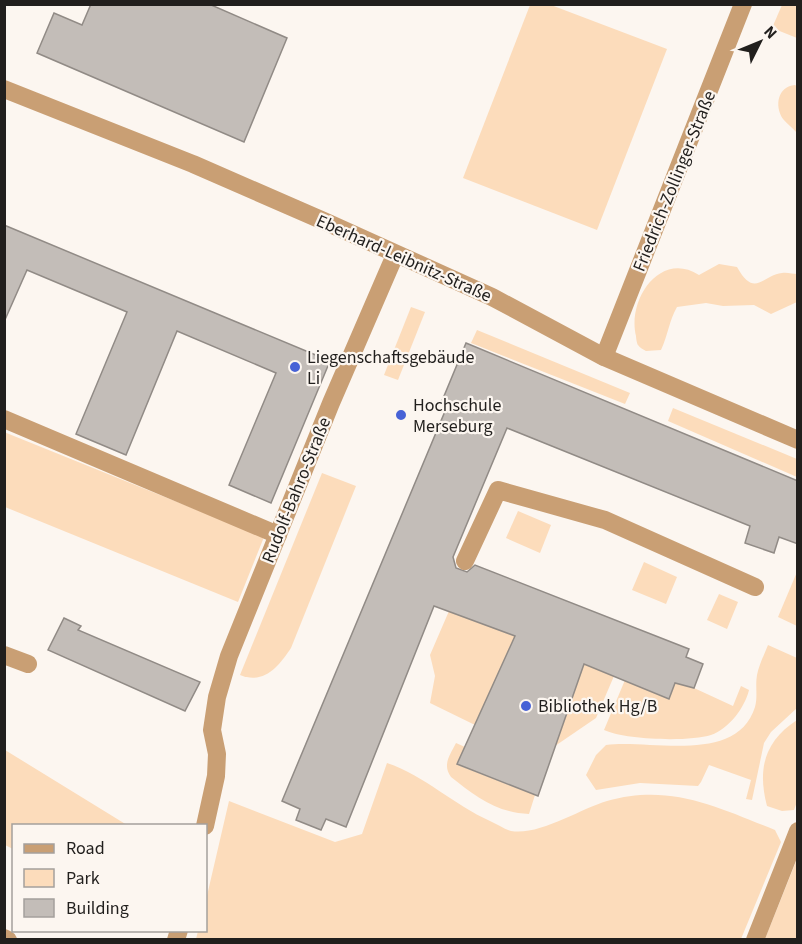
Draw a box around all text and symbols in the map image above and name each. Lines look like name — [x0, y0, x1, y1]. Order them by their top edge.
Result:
north arrow — [730, 12, 790, 72]
text: N — [759, 21, 782, 44]
street label: Friedrich-Zollinger-Straße — [627, 87, 722, 275]
street label: Eberhard-Leibnitz-Straße — [312, 209, 495, 308]
place label: Liegenschaftsgebäude Li — [307, 345, 475, 391]
marker: Liegenschaftsgebäude Li — [288, 360, 302, 374]
place label: Hochschule Merseburg — [413, 393, 501, 439]
marker: Hochschule Merseburg — [394, 408, 408, 422]
street label: Rudolf-Bahro-Straße — [256, 414, 337, 567]
place label: Bibliothek Hg/B — [538, 694, 657, 719]
marker: Bibliothek Hg/B — [519, 699, 533, 713]
legend — [12, 824, 207, 932]
text: Road — [66, 836, 105, 861]
text: Park — [66, 866, 100, 891]
text: Building — [66, 896, 129, 921]

